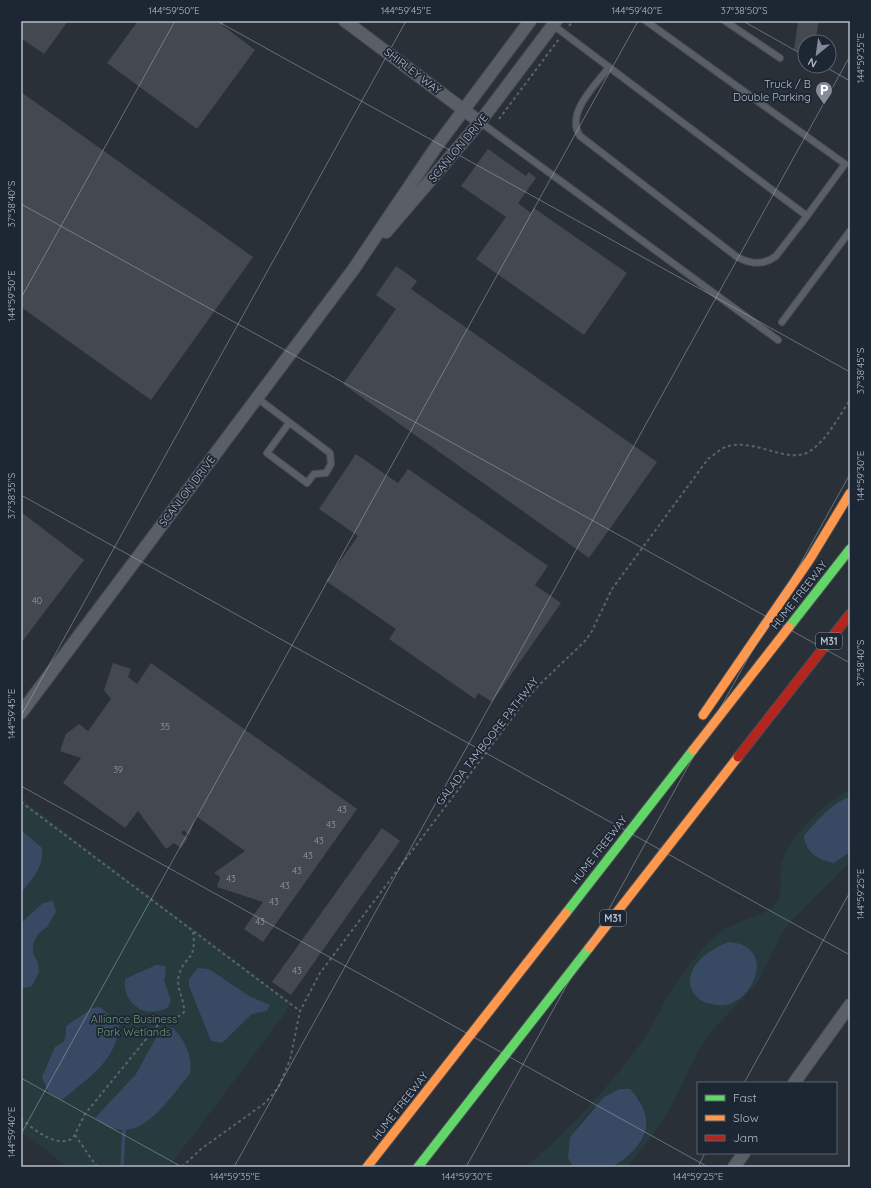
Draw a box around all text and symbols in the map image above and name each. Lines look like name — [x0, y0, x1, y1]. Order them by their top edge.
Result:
text: 144°59'50"E — [148, 4, 200, 17]
text: 144°59'45"E — [381, 4, 432, 17]
text: 144°59'40"E — [611, 4, 663, 17]
text: 37°38'50"S — [720, 4, 768, 17]
text: 144°59'35"E — [854, 32, 867, 83]
north arrow — [797, 34, 837, 74]
street label: SHIRLEY WAY — [381, 45, 445, 97]
text: N — [805, 55, 819, 71]
place label: Truck / B Double Parking — [733, 77, 811, 104]
parking icon: Truck / B Double Parking — [814, 80, 834, 105]
street label: SCANLON DRIVE — [425, 111, 491, 185]
text: 37°38'40"S — [5, 180, 18, 227]
text: 144°59'50"E — [5, 270, 18, 322]
text: 37°38'45"S — [854, 347, 867, 394]
text: 144°59'30"E — [854, 450, 867, 502]
street label: SCANLON DRIVE — [156, 453, 218, 529]
text: 37°38'35"S — [5, 472, 18, 519]
street label: HUME FREEWAY — [768, 558, 830, 632]
house number: 40 — [32, 595, 42, 606]
road number: M31 — [816, 633, 842, 649]
text: 37°38'40"S — [854, 639, 867, 686]
street label: GALADA TAMBOORE PATHWAY — [433, 674, 541, 808]
text: 144°59'45"E — [5, 688, 18, 739]
house number: 35 — [160, 721, 170, 732]
house number: 39 — [113, 764, 123, 775]
house number: 43 — [337, 804, 347, 815]
street label: HUME FREEWAY — [568, 813, 630, 887]
house number: 43 — [326, 819, 336, 830]
house number: 43 — [314, 835, 324, 846]
house number: 43 — [303, 850, 313, 861]
house number: 43 — [292, 865, 302, 876]
text: 144°59'25"E — [854, 868, 867, 919]
house number: 43 — [226, 873, 236, 884]
house number: 43 — [280, 880, 290, 891]
house number: 43 — [269, 896, 279, 907]
road number: M31 — [600, 910, 626, 926]
house number: 43 — [255, 916, 265, 927]
house number: 43 — [292, 965, 302, 976]
park label: Alliance Business Park Wetlands — [91, 1012, 177, 1039]
street label: HUME FREEWAY — [369, 1069, 431, 1143]
legend — [697, 1082, 837, 1154]
text: Fast — [733, 1090, 757, 1105]
text: 144°59'40"E — [5, 1106, 18, 1158]
text: Slow — [733, 1110, 759, 1125]
text: Jam — [733, 1130, 758, 1145]
text: 144°59'35"E — [210, 1170, 261, 1183]
text: 144°59'30"E — [441, 1170, 493, 1183]
text: 144°59'25"E — [673, 1170, 724, 1183]

